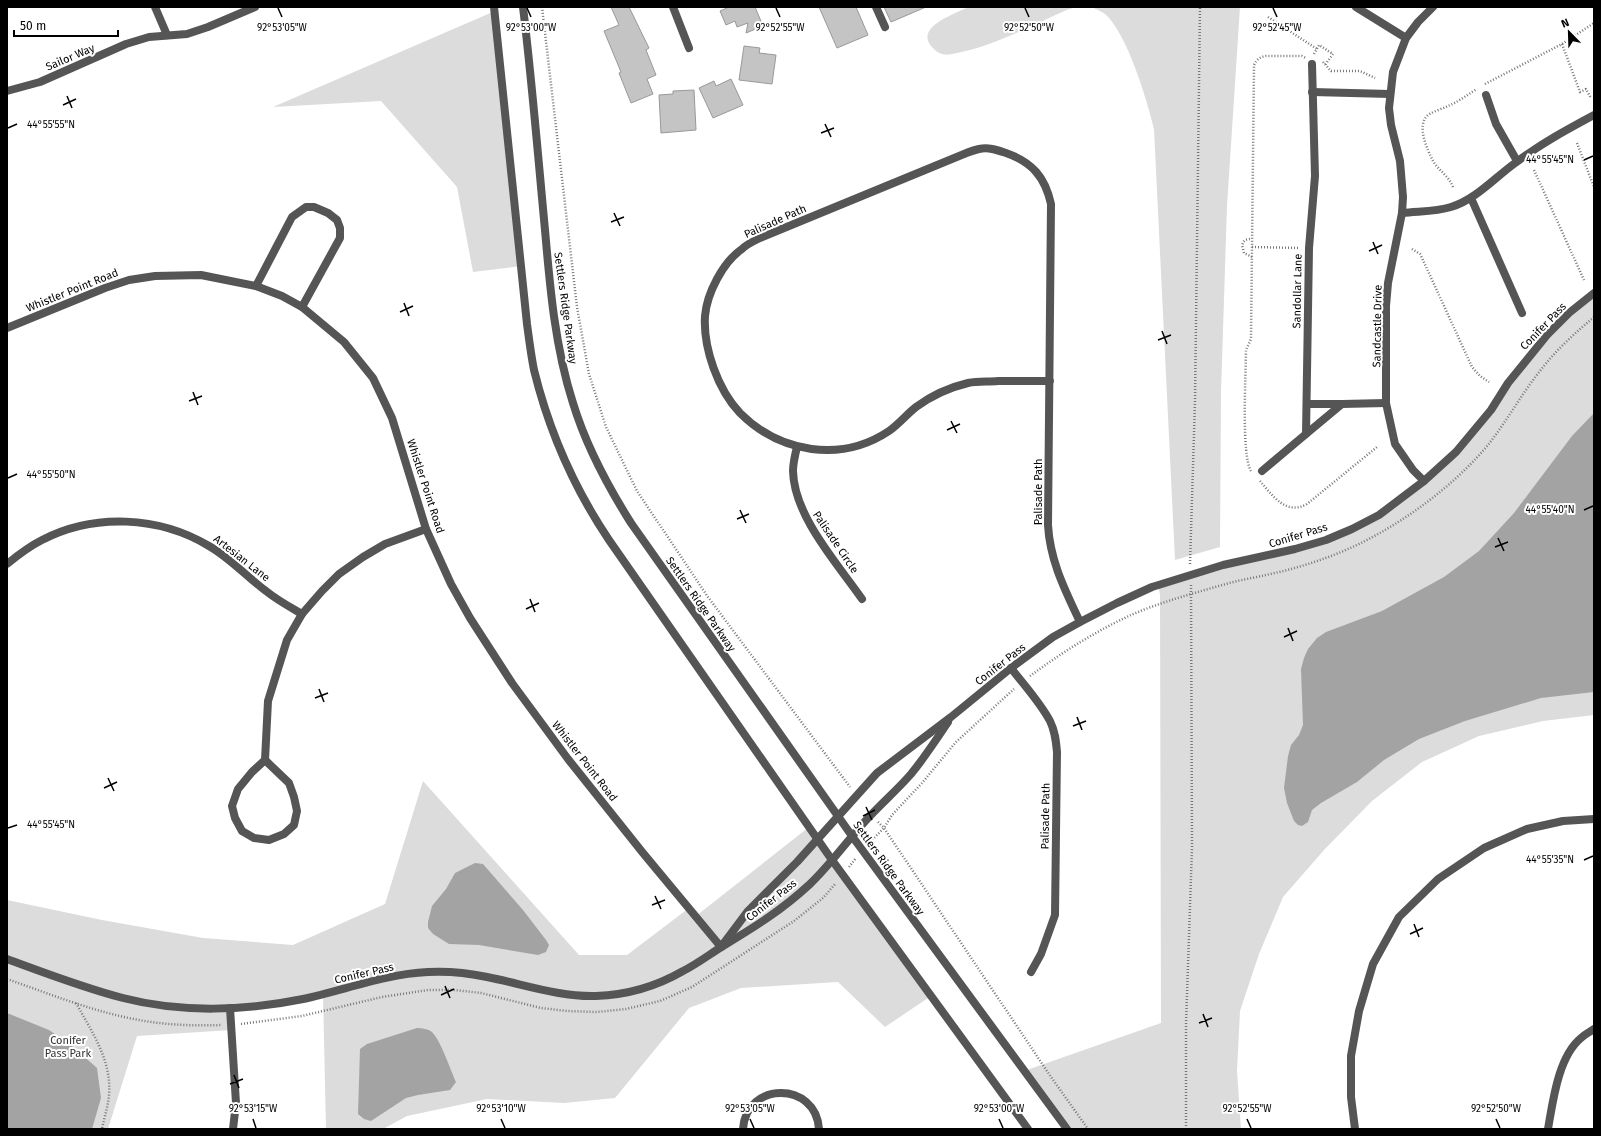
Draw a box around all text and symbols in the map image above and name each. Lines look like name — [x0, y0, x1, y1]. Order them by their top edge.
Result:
scale bar — [14, 12, 118, 38]
north arrow — [1549, 12, 1589, 52]
text: N — [1559, 16, 1571, 31]
text: 50 m — [20, 19, 46, 33]
text: 92°53'05"W — [257, 22, 308, 34]
text: 92°53'00"W — [506, 22, 557, 34]
text: 92°52'55"W — [755, 22, 805, 34]
text: 92°52'50"W — [1004, 22, 1055, 34]
text: 92°52'45"W — [1252, 22, 1302, 34]
street label: Sailor Way — [44, 41, 97, 74]
text: 44°55'55"N — [27, 119, 75, 131]
text: 44°55'45"N — [1526, 154, 1574, 166]
street label: Palisade Path — [742, 202, 808, 241]
street label: Settlers Ridge Parkway — [551, 251, 580, 365]
street label: Sandollar Lane — [1290, 254, 1305, 328]
street label: Whistler Point Road — [24, 266, 120, 315]
street label: Sandcastle Drive — [1370, 284, 1385, 368]
street label: Conifer Pass — [1518, 300, 1569, 353]
street label: Whistler Point Road — [404, 437, 447, 535]
street label: Palisade Path — [1032, 459, 1045, 525]
text: 44°55'50"N — [26, 469, 76, 481]
text: 44°55'40"N — [1526, 504, 1574, 516]
street label: Palisade Circle — [810, 509, 861, 576]
street label: Conifer Pass — [1267, 520, 1329, 551]
street label: Artesian Lane — [211, 532, 272, 584]
street label: Settlers Ridge Parkway — [663, 554, 739, 655]
street label: Conifer Pass — [972, 641, 1028, 688]
street label: Whistler Point Road — [549, 719, 620, 804]
street label: Palisade Path — [1038, 783, 1053, 849]
text: 44°55'45"N — [27, 819, 75, 831]
street label: Settlers Ridge Parkway — [850, 819, 927, 918]
text: 44°55'35"N — [1526, 854, 1574, 866]
street label: Conifer Pass — [743, 877, 799, 924]
street label: Conifer Pass — [333, 960, 395, 987]
park label: Conifer Pass Park — [45, 1034, 92, 1060]
text: 92°53'15"W — [229, 1103, 278, 1115]
text: 92°53'10"W — [476, 1103, 526, 1115]
text: 92°53'05"W — [725, 1103, 776, 1115]
text: 92°53'00"W — [974, 1103, 1025, 1115]
text: 92°52'55"W — [1222, 1103, 1272, 1115]
text: 92°52'50"W — [1471, 1103, 1522, 1115]

